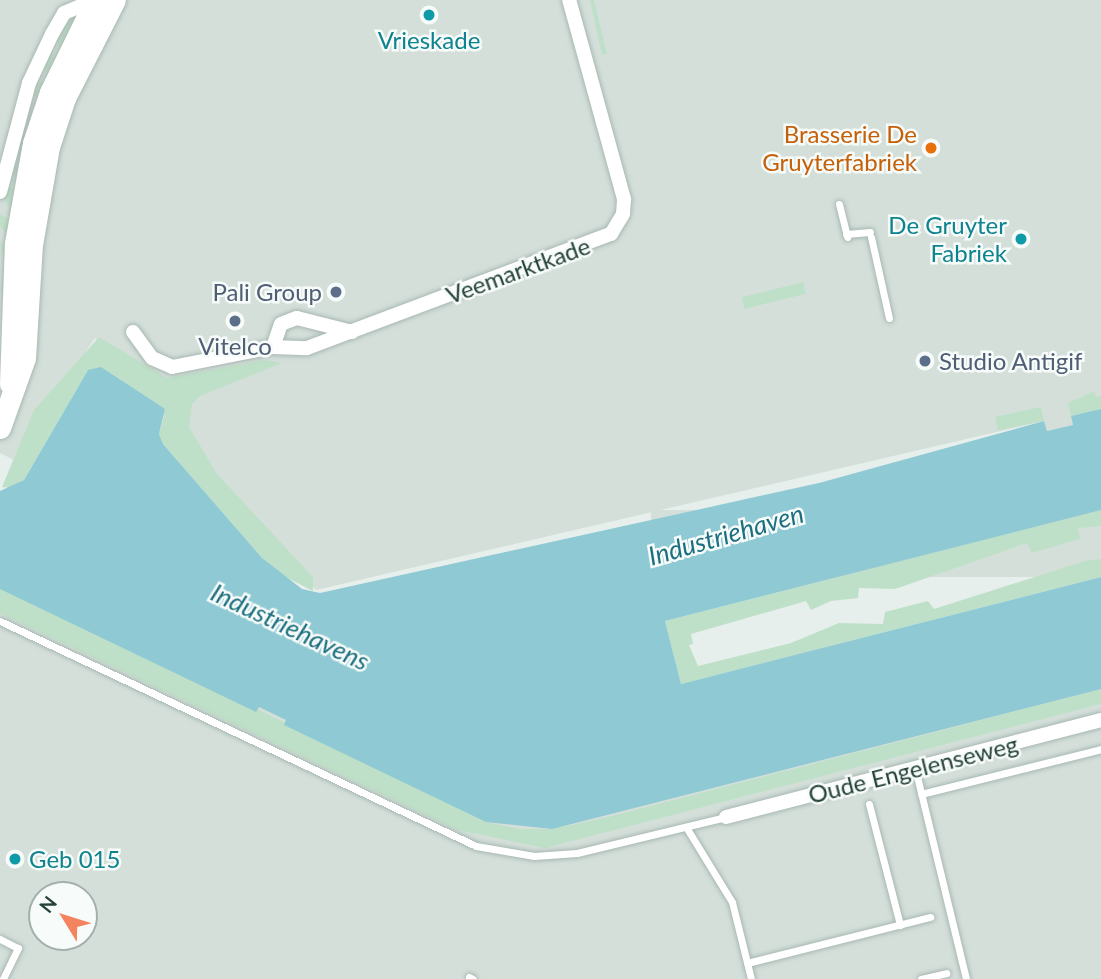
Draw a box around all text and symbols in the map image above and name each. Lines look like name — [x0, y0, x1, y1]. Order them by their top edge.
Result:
marker: Vrieskade — [421, 7, 437, 23]
place label: Vrieskade — [378, 26, 480, 54]
place label: Brasserie De Gruyterfabriek — [762, 120, 917, 176]
marker: Brasserie De Gruyterfabriek — [923, 140, 939, 156]
place label: De Gruyter Fabriek — [888, 211, 1007, 267]
street label: Veemarktkade — [442, 231, 594, 309]
marker: De Gruyter Fabriek — [1013, 231, 1029, 247]
place label: Pali Group — [212, 278, 322, 306]
marker: Pali Group — [328, 284, 344, 300]
marker: Vitelco — [227, 313, 243, 329]
place label: Vitelco — [198, 332, 272, 360]
place label: Studio Antigif — [939, 347, 1083, 375]
marker: Studio Antigif — [917, 353, 933, 369]
water label: Industriehaven — [645, 498, 807, 572]
water label: Industriehavens — [206, 577, 374, 677]
street label: Oude Engelenseweg — [805, 729, 1021, 809]
place label: Geb 015 — [29, 845, 120, 873]
marker: Geb 015 — [7, 851, 23, 867]
north arrow — [28, 881, 98, 951]
text: N — [34, 891, 61, 917]

